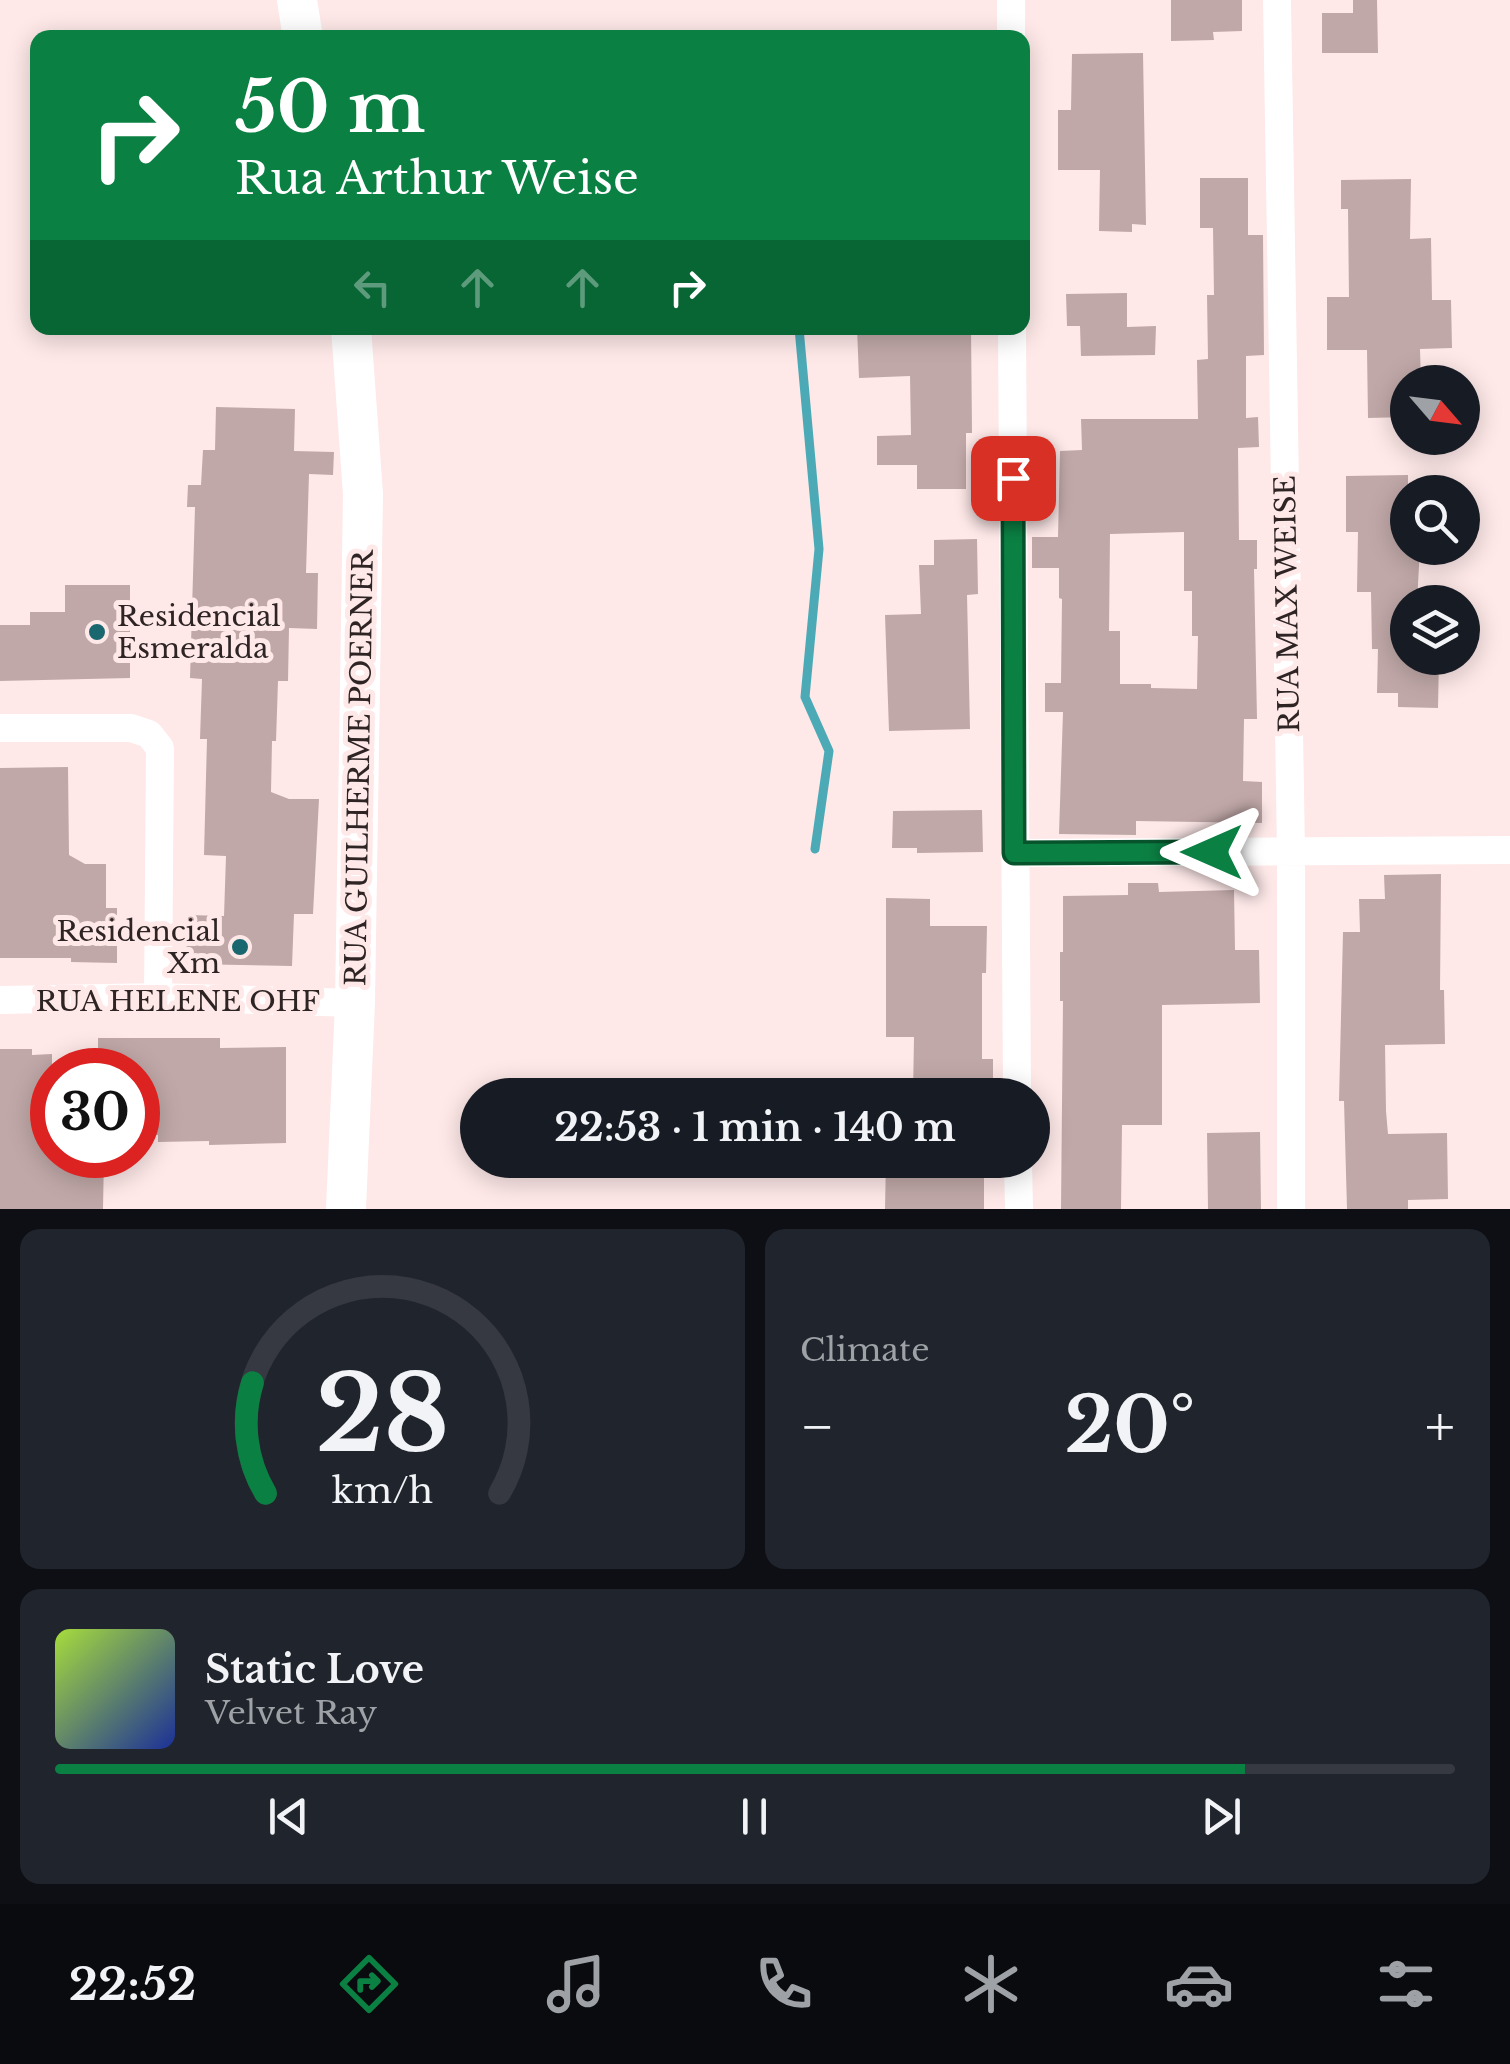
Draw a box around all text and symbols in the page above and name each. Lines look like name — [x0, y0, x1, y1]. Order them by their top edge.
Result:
text: 50 m — [235, 64, 426, 151]
icon: right — [70, 70, 200, 200]
text: Rua Arthur Weise — [235, 150, 639, 206]
icon: left — [345, 260, 400, 315]
icon: ahead — [450, 260, 505, 315]
icon: ahead — [555, 260, 610, 315]
icon: right — [660, 260, 715, 315]
north arrow — [1390, 365, 1480, 455]
map controls — [1390, 365, 1480, 675]
pin — [971, 436, 1056, 521]
icon: arrive — [986, 451, 1041, 506]
street label: RUA MAX WEISE — [1268, 475, 1307, 733]
button: search — [1390, 475, 1480, 565]
street label: RUA GUILHERME POERNER — [338, 549, 381, 986]
button: layers — [1390, 585, 1480, 675]
place label: Residencial Esmeralda — [117, 599, 281, 666]
marker: Residencial Esmeralda — [86, 621, 108, 643]
position arrow — [1160, 800, 1264, 904]
place label: Residencial Xm — [56, 914, 220, 981]
marker: Residencial Xm — [229, 936, 251, 958]
street label: RUA HELENE OHF — [36, 984, 320, 1019]
speed limit sign: 30 — [30, 1048, 160, 1178]
text: 22:53 · 1 min · 140 m — [554, 1104, 956, 1151]
text: Climate — [800, 1330, 929, 1370]
text: 28 — [316, 1350, 449, 1479]
text: 20° — [1065, 1379, 1195, 1472]
text: − — [800, 1393, 835, 1461]
text: + — [1425, 1393, 1455, 1461]
text: km/h — [332, 1468, 433, 1513]
text: Static Love — [205, 1646, 424, 1693]
text: Velvet Ray — [205, 1693, 377, 1733]
icon: previous — [261, 1789, 316, 1844]
icon: pause — [727, 1789, 782, 1844]
icon: next — [1194, 1789, 1249, 1844]
icon: directions — [334, 1949, 404, 2019]
icon: music — [541, 1949, 611, 2019]
icon: phone — [749, 1949, 819, 2019]
icon: climate — [956, 1949, 1026, 2019]
icon: car — [1164, 1949, 1234, 2019]
icon: filters — [1371, 1949, 1441, 2019]
text: 22:52 — [69, 1956, 196, 2012]

